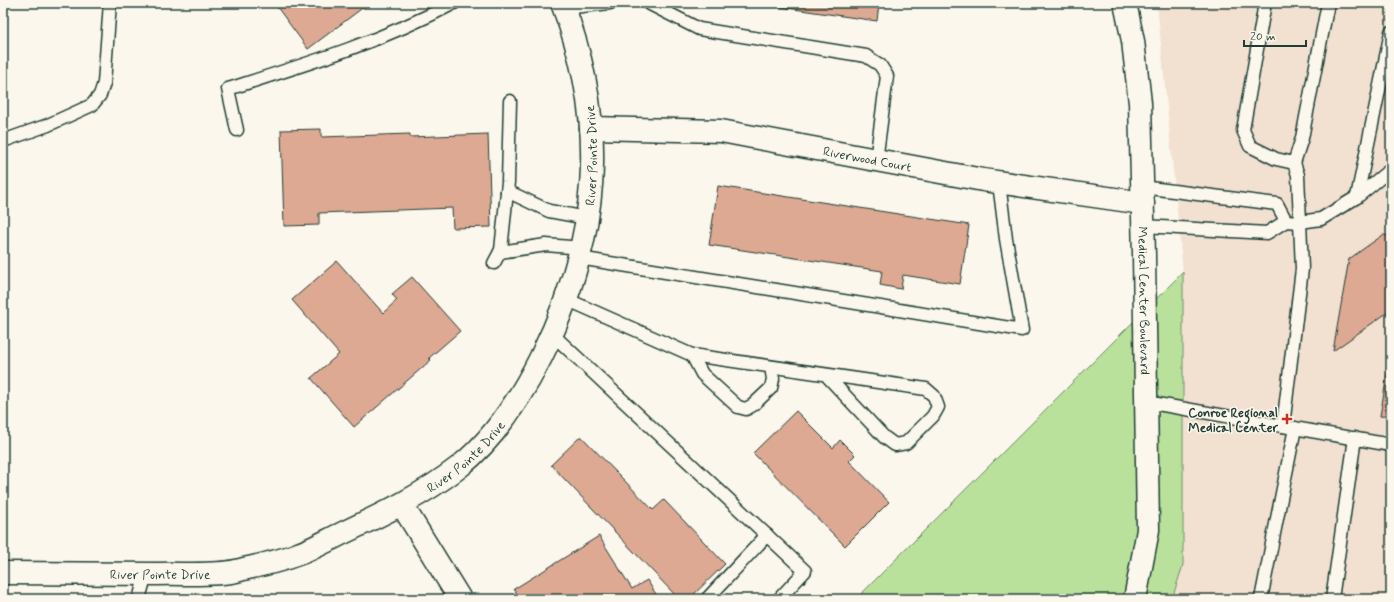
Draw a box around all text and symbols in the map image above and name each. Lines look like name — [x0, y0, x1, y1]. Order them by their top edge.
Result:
scale bar — [1244, 22, 1306, 48]
text: 20 m — [1250, 29, 1276, 45]
street label: River Pointe Drive — [582, 104, 602, 207]
street label: Riverwood Court — [821, 143, 913, 176]
street label: Medical Center Boulevard — [1133, 226, 1153, 375]
place label: Conroe Regional Medical Center — [1188, 405, 1279, 437]
marker: Conroe Regional Medical Center — [1281, 413, 1293, 425]
street label: River Pointe Drive — [424, 418, 510, 497]
street label: River Pointe Drive — [110, 567, 210, 584]

